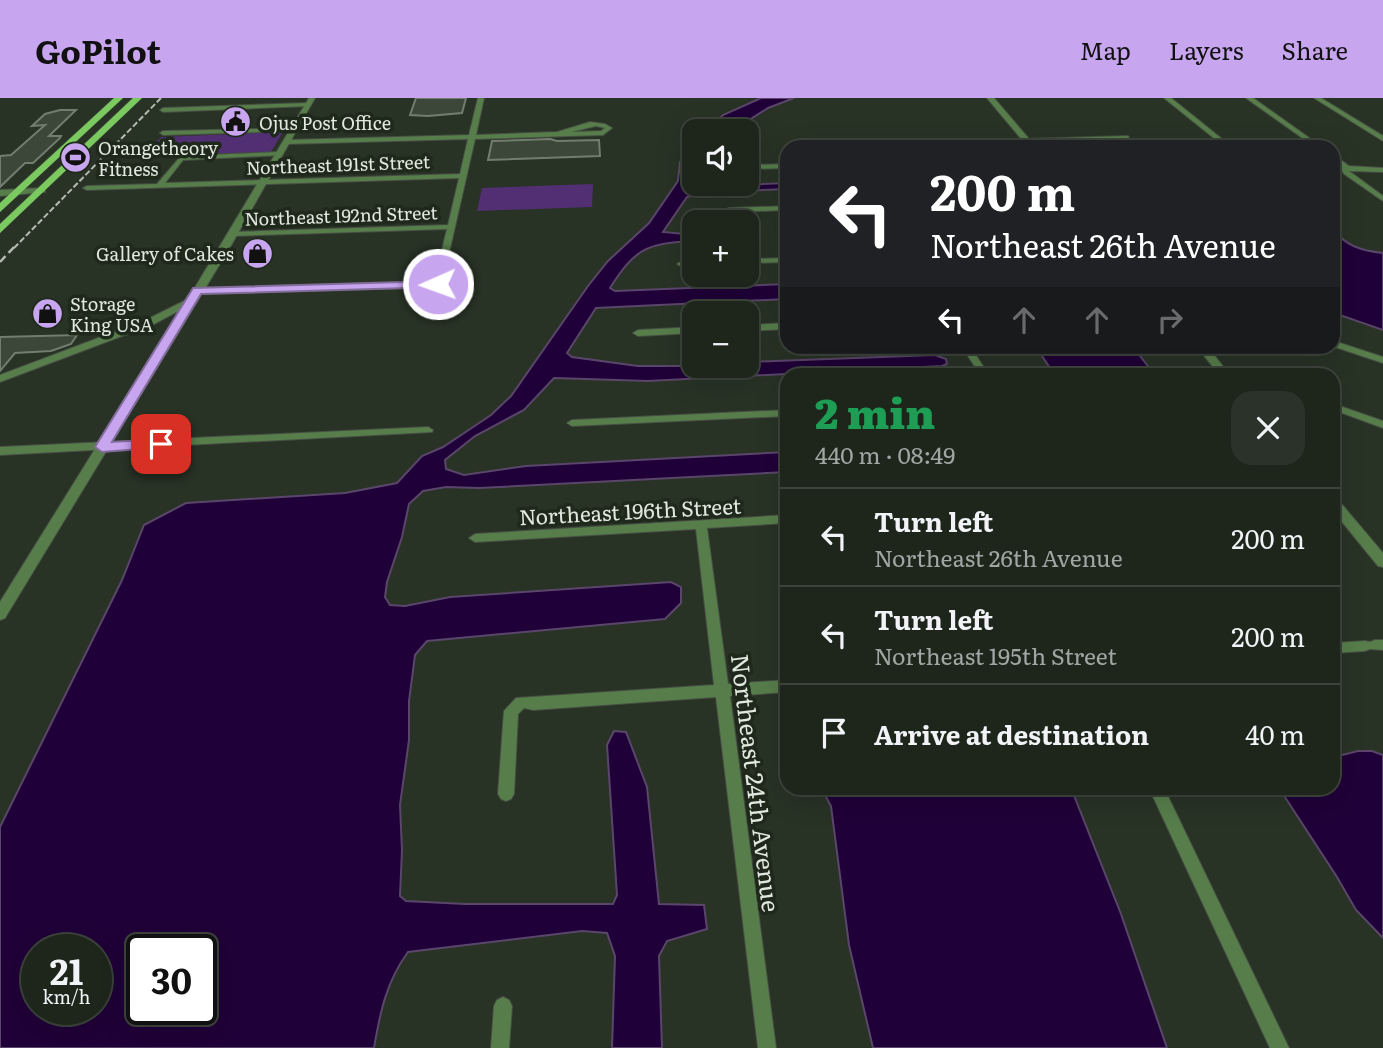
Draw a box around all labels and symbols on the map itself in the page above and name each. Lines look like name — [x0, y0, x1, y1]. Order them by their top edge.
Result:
public building icon: Ojus Post Office — [219, 105, 253, 139]
place label: Ojus Post Office — [259, 109, 391, 136]
place label: Orangetheory Fitness — [98, 134, 219, 182]
sports icon: Orangetheory Fitness — [58, 140, 92, 174]
street label: Northeast 191st Street — [245, 147, 431, 181]
street label: Northeast 192nd Street — [244, 198, 439, 232]
shop icon: Gallery of Cakes — [240, 236, 274, 270]
place label: Gallery of Cakes — [96, 240, 234, 267]
position arrow — [401, 247, 475, 321]
place label: Storage King USA — [70, 290, 153, 338]
shop icon: Storage King USA — [30, 296, 64, 330]
pin — [131, 414, 191, 474]
street label: Northeast 196th Street — [518, 489, 742, 531]
street label: Northeast 24th Avenue — [724, 652, 790, 914]
speed limit sign: 30 — [126, 934, 217, 1025]

